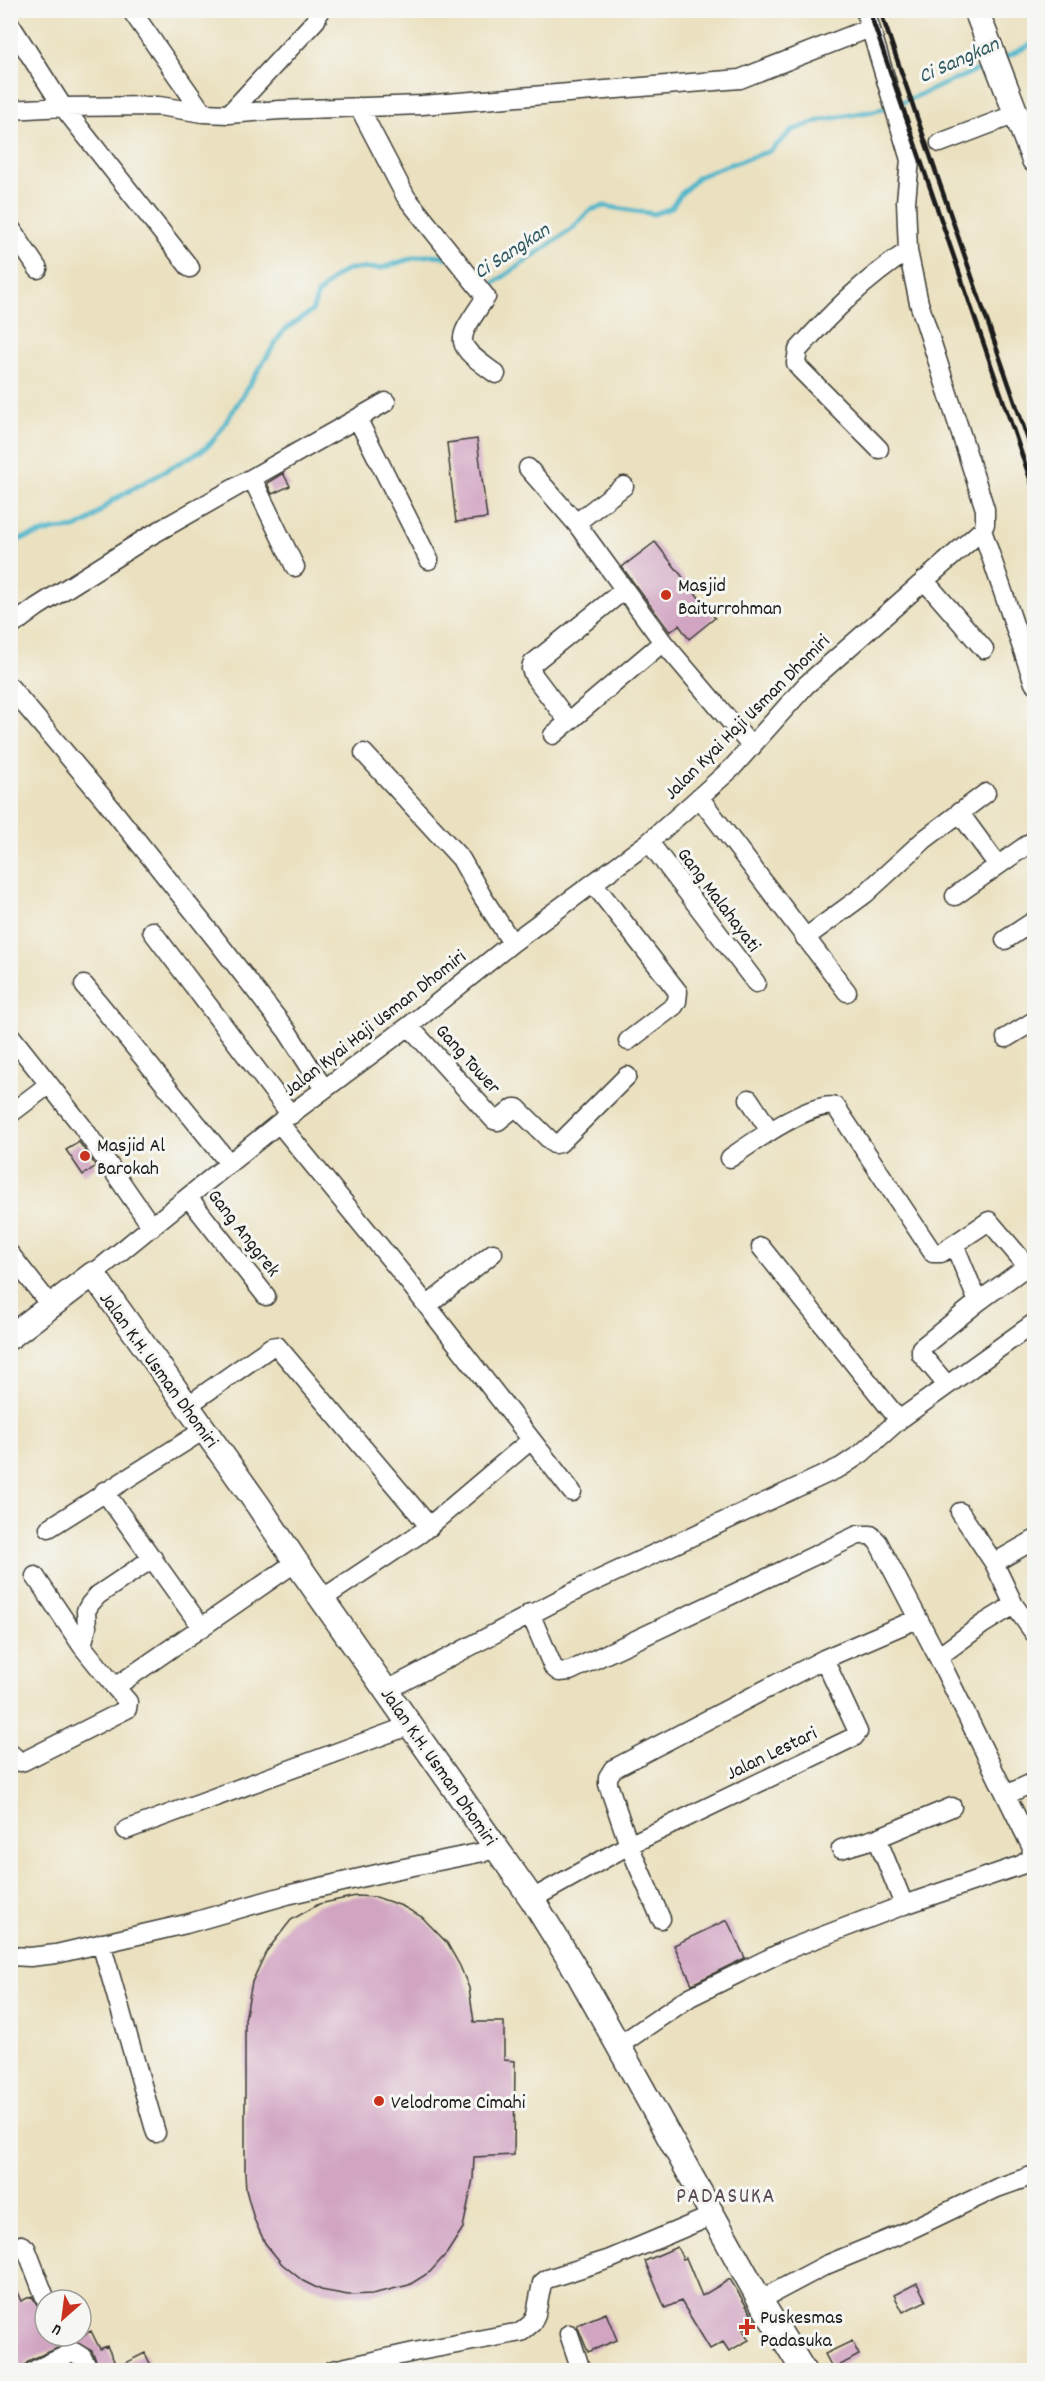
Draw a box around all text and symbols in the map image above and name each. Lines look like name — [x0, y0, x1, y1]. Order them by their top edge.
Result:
water label: Ci Sangkan — [914, 30, 1005, 93]
water label: Ci Sangkan — [469, 216, 558, 288]
place label: Masjid Baiturrohman — [678, 573, 782, 624]
marker: Masjid Baiturrohman — [659, 588, 673, 602]
street label: Jalan Kyai Haji Usman Dhomiri — [659, 629, 838, 807]
street label: Gang Malahayati — [669, 843, 766, 959]
street label: Jalan Kyai Haji Usman Dhomiri — [279, 944, 473, 1105]
street label: Gang Tower — [428, 1019, 506, 1102]
place label: Masjid Al Barokah — [97, 1133, 165, 1184]
marker: Masjid Al Barokah — [78, 1149, 92, 1163]
street label: Gang Anggrek — [200, 1184, 286, 1284]
street label: Jalan K.H. Usman Dhomiri — [91, 1287, 224, 1455]
street label: Jalan K.H. Usman Dhomiri — [372, 1683, 503, 1853]
street label: Jalan Lestari — [722, 1721, 823, 1789]
place label: Velodrome Cimahi — [391, 2090, 526, 2118]
marker: Velodrome Cimahi — [372, 2094, 386, 2108]
district label: PADASUKA — [676, 2182, 776, 2213]
north arrow — [33, 2288, 93, 2348]
place label: Puskesmas Padasuka — [760, 2305, 843, 2356]
text: U — [48, 2317, 66, 2341]
marker: Puskesmas Padasuka — [738, 2318, 756, 2336]

